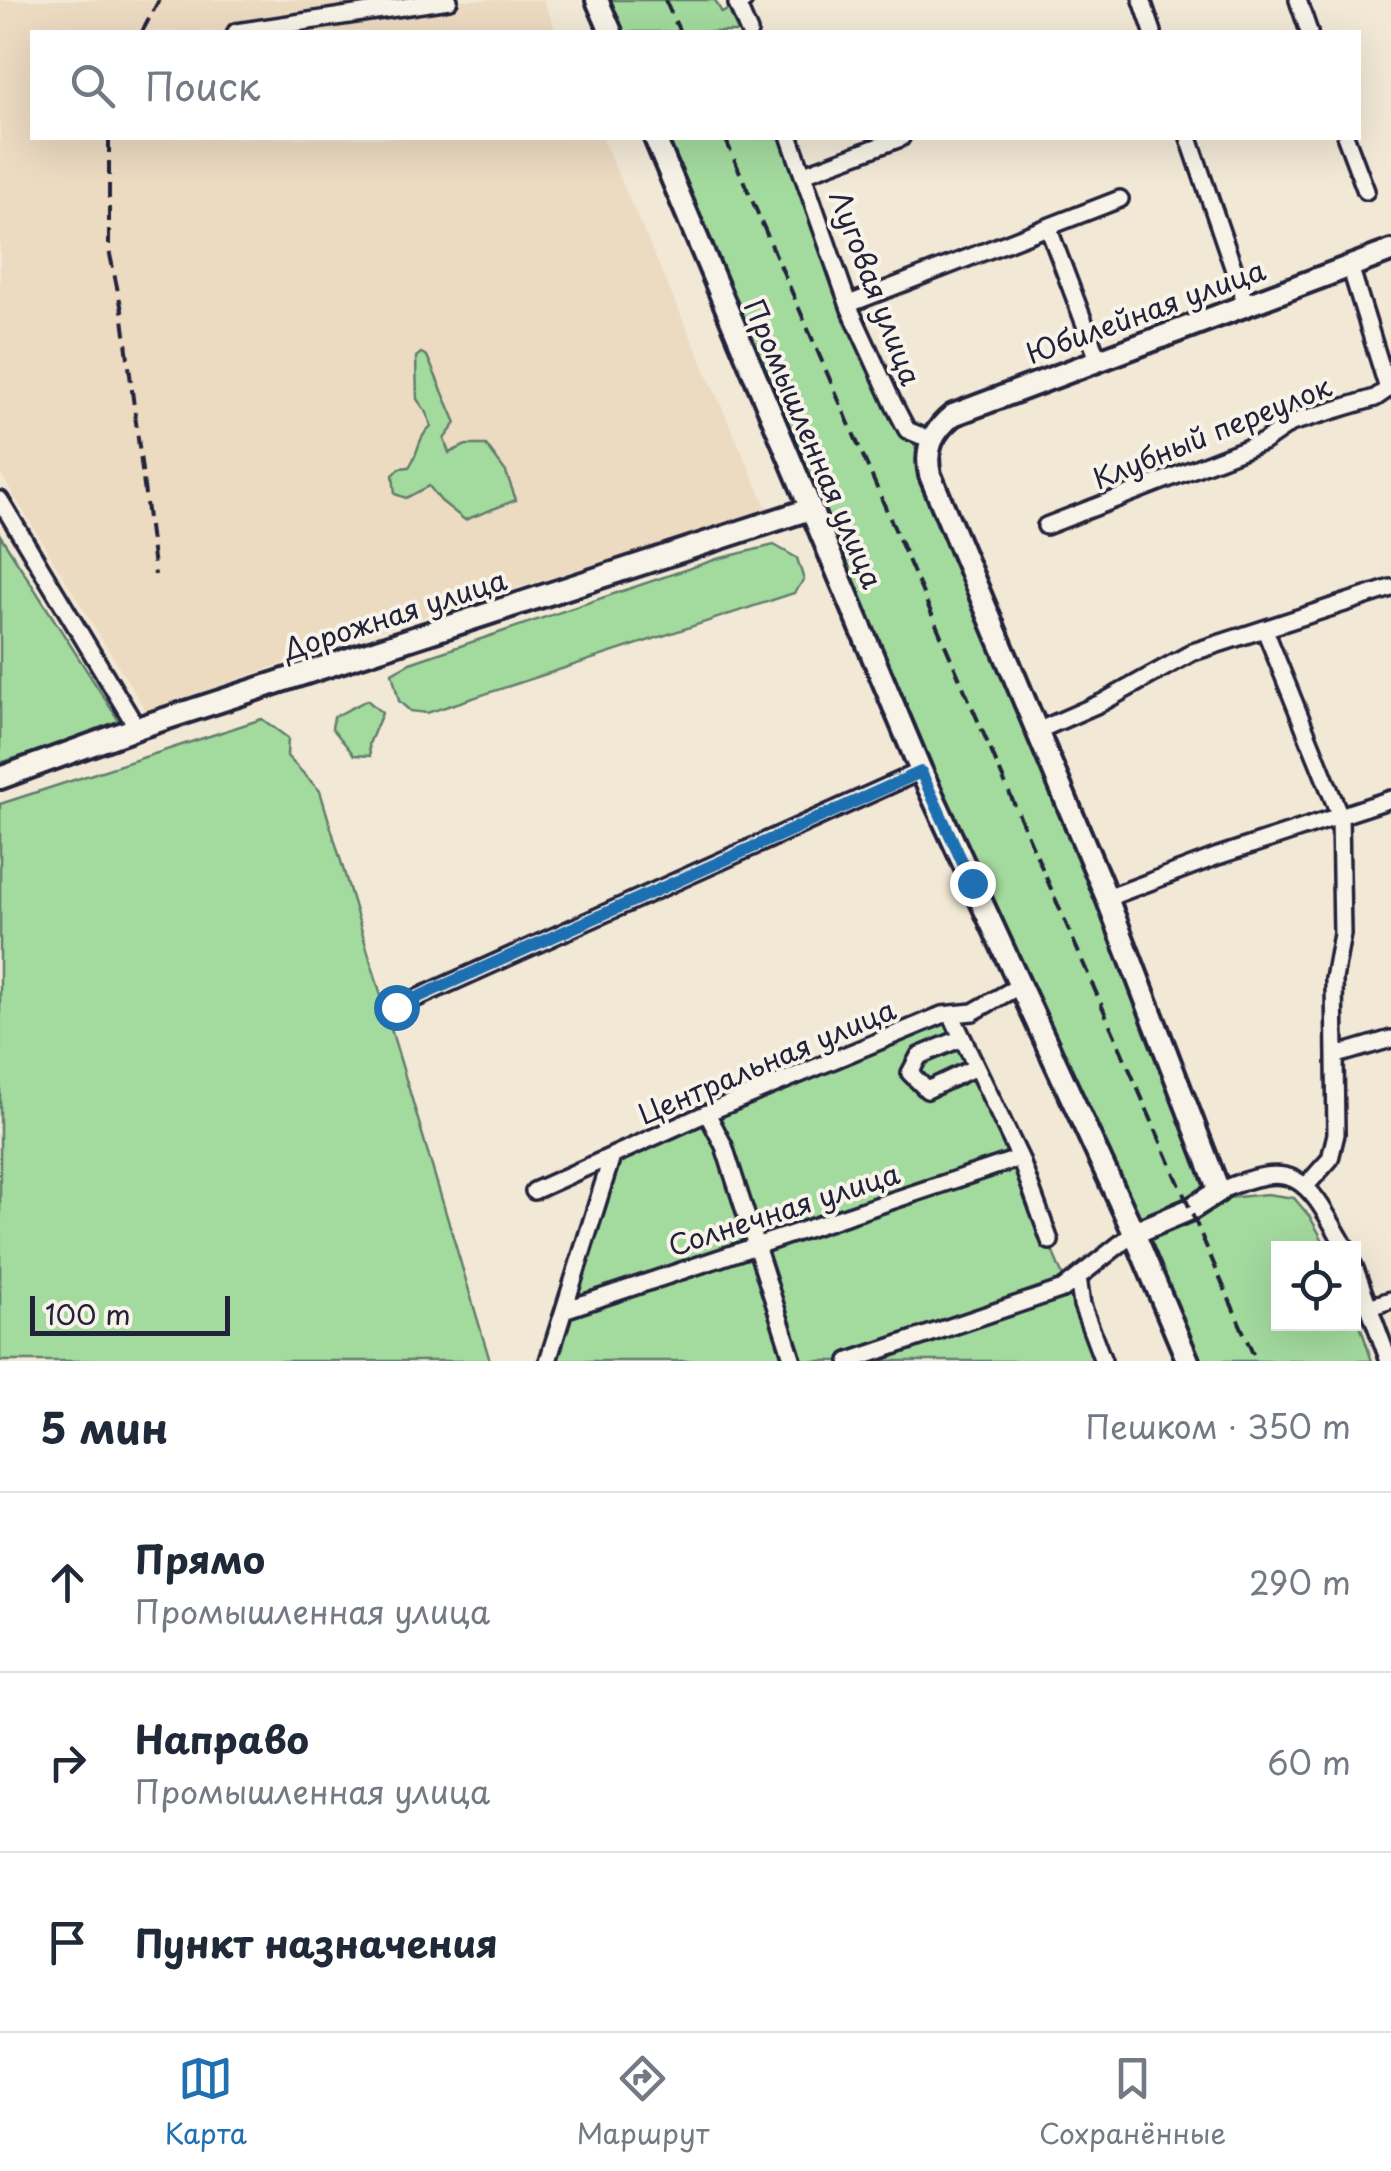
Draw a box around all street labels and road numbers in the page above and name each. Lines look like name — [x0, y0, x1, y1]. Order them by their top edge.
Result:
street label: Луговая улица — [819, 184, 934, 392]
street label: Юбилейная улица — [1020, 247, 1271, 374]
street label: Промышленная улица — [734, 292, 895, 595]
street label: Клубный переулок — [1085, 364, 1338, 499]
street label: Дорожная улица — [276, 557, 512, 670]
street label: Центральная улица — [631, 987, 902, 1134]
street label: Солнечная улица — [662, 1151, 905, 1266]

